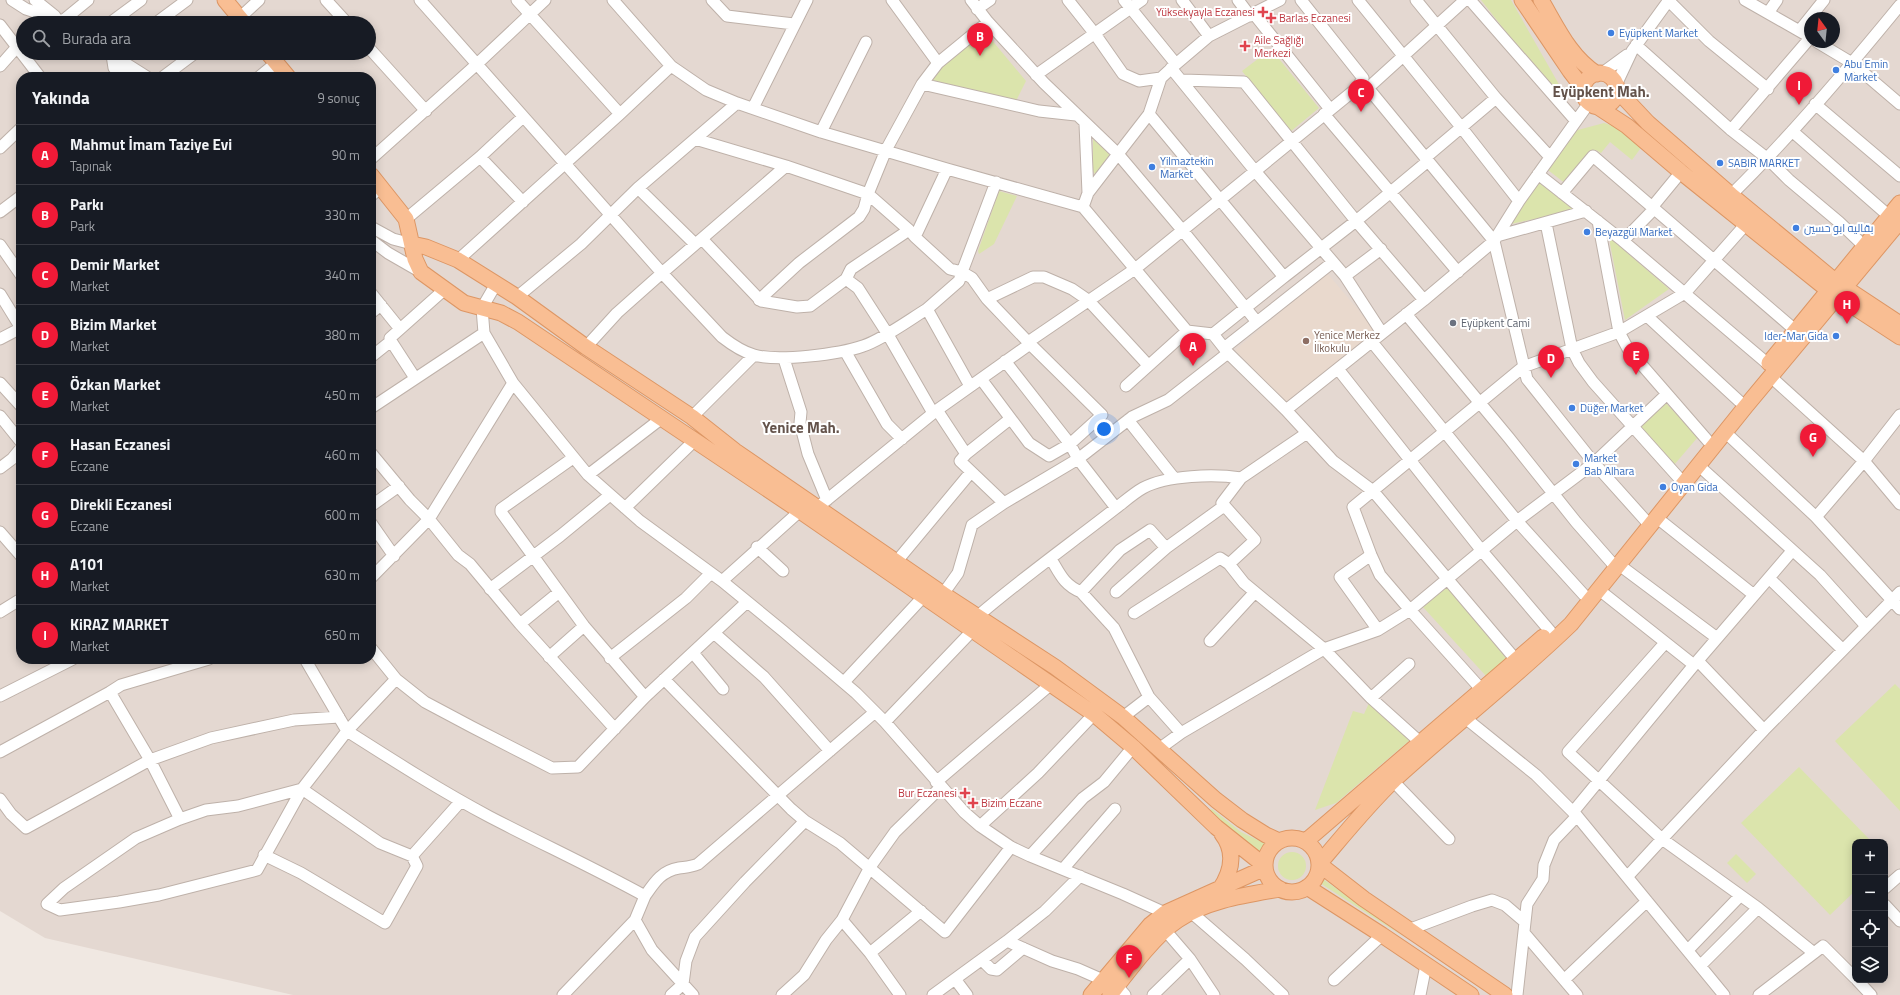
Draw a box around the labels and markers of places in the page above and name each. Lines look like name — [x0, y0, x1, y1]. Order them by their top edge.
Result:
place label: Yüksekyayla Eczanesi — [1156, 4, 1255, 20]
marker: Yüksekyayla Eczanesi — [1258, 7, 1268, 17]
place label: Barlas Eczanesi — [1279, 10, 1351, 26]
marker: Barlas Eczanesi — [1266, 13, 1276, 23]
pin: B — [967, 23, 993, 56]
place label: Eyüpkent Market — [1619, 25, 1698, 41]
marker: Eyüpkent Market — [1606, 28, 1616, 38]
place label: Aile Sağlığı Merkezi — [1254, 32, 1304, 61]
marker: Aile Sağlığı Merkezi — [1239, 40, 1251, 52]
place label: Abu Emin Market — [1844, 56, 1888, 85]
marker: Abu Emin Market — [1831, 65, 1841, 75]
pin: I — [1786, 72, 1812, 105]
pin: C — [1348, 79, 1374, 112]
place label: Yilmaztekin Market — [1160, 153, 1214, 182]
place label: SABIR MARKET — [1728, 155, 1800, 171]
marker: SABIR MARKET — [1715, 158, 1725, 168]
marker: Yilmaztekin Market — [1147, 162, 1157, 172]
place label: بقاليه ابو حسين — [1804, 220, 1873, 236]
marker: بقاليه ابو حسين — [1791, 223, 1801, 233]
place label: Beyazgül Market — [1595, 224, 1673, 240]
marker: Beyazgül Market — [1582, 227, 1592, 237]
pin: H — [1834, 291, 1860, 324]
place label: Eyüpkent Cami — [1461, 315, 1530, 331]
marker: Eyüpkent Cami — [1448, 318, 1458, 328]
place label: Yenice Merkez İlkokulu — [1314, 327, 1380, 356]
place label: Ider-Mar Gida — [1764, 328, 1828, 344]
marker: Ider-Mar Gida — [1831, 331, 1841, 341]
pin: A — [1180, 333, 1206, 366]
marker: Yenice Merkez İlkokulu — [1301, 336, 1311, 346]
pin: E — [1623, 342, 1649, 375]
pin: D — [1538, 345, 1564, 378]
place label: Düğer Market — [1580, 400, 1644, 416]
marker: Düğer Market — [1567, 403, 1577, 413]
pin: G — [1800, 424, 1826, 457]
place label: Market Bab Alhara — [1584, 450, 1635, 479]
marker: Market Bab Alhara — [1571, 459, 1581, 469]
place label: Oyan Gida — [1671, 479, 1718, 495]
marker: Oyan Gida — [1658, 482, 1668, 492]
place label: Bur Eczanesi — [898, 785, 957, 801]
marker: Bur Eczanesi — [960, 788, 970, 798]
place label: Bizim Eczane — [981, 795, 1042, 811]
marker: Bizim Eczane — [968, 798, 978, 808]
pin: F — [1116, 945, 1142, 978]

